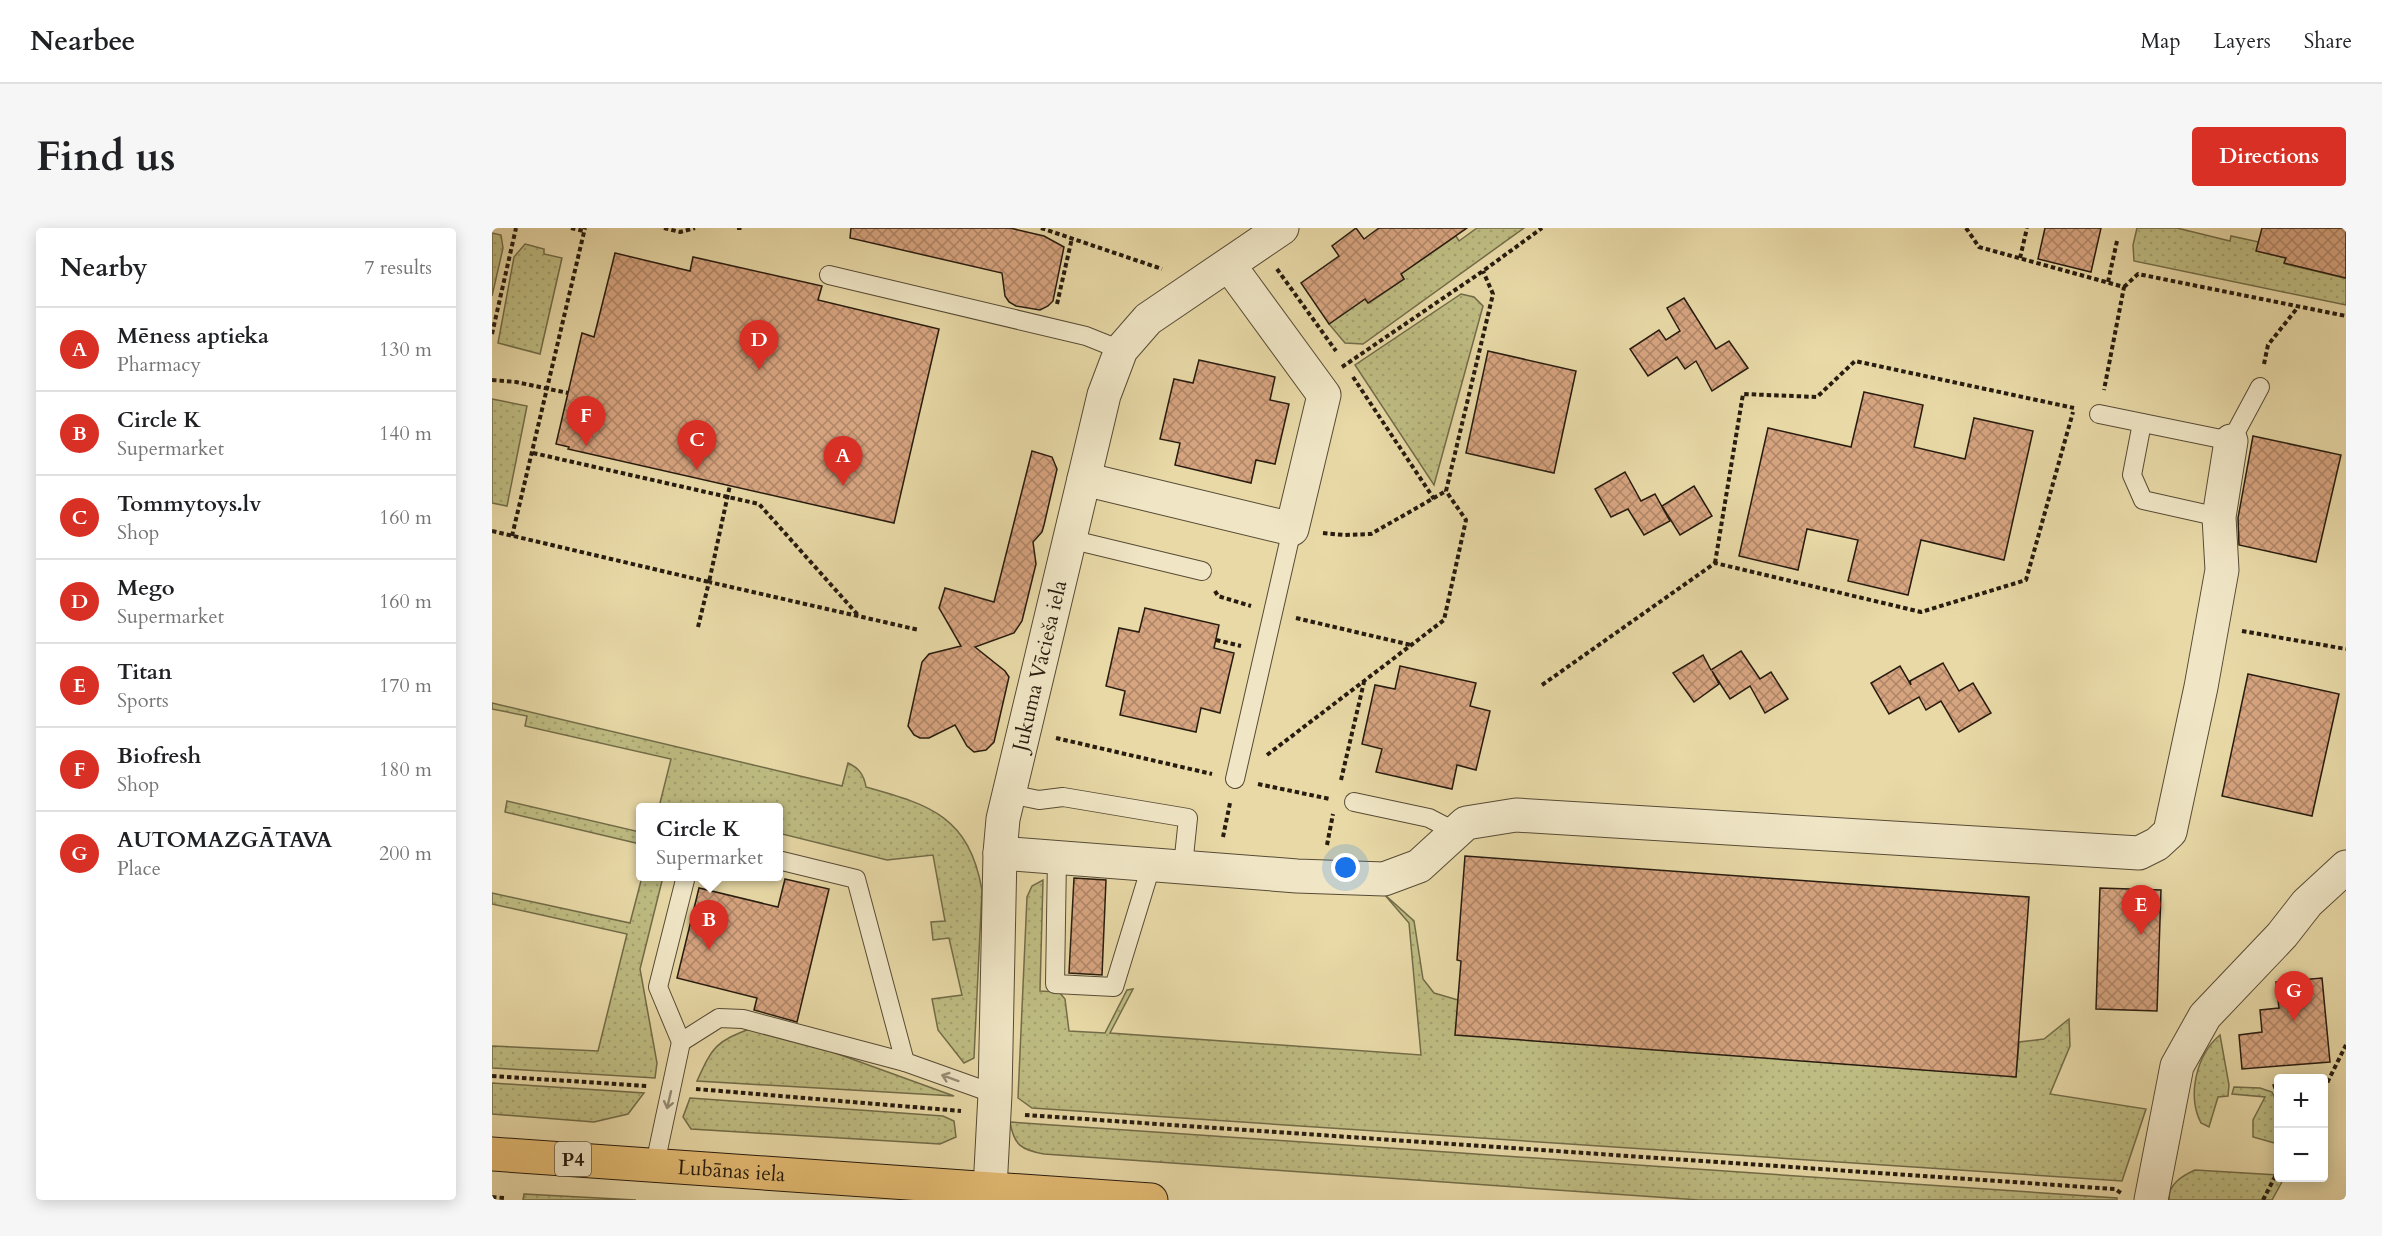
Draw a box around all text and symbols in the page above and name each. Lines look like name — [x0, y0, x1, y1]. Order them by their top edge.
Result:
text: Nearbee — [30, 22, 135, 60]
text: Map — [2141, 27, 2181, 56]
text: Layers — [2214, 27, 2271, 56]
text: Share — [2304, 27, 2352, 56]
button: Directions — [2192, 127, 2346, 186]
text: Find us — [36, 128, 176, 185]
text: Nearby — [60, 250, 148, 285]
text: 7 results — [364, 254, 432, 281]
pin: D — [740, 320, 778, 370]
text: Mēness aptieka — [117, 321, 269, 351]
text: A — [72, 336, 87, 363]
text: 130 m — [379, 336, 432, 363]
text: Pharmacy — [117, 351, 201, 378]
pin: F — [566, 396, 605, 446]
text: Circle K — [117, 405, 201, 435]
text: B — [72, 420, 87, 447]
text: 140 m — [379, 420, 432, 447]
pin: C — [678, 420, 716, 470]
text: Supermarket — [117, 435, 224, 462]
pin: A — [824, 436, 862, 486]
text: Tommytoys.lv — [117, 489, 261, 519]
text: C — [72, 504, 87, 531]
text: 160 m — [379, 504, 432, 531]
text: Shop — [117, 519, 159, 546]
text: Mego — [117, 573, 175, 603]
street label: Jukuma Vācieša iela — [1005, 577, 1074, 757]
text: D — [71, 588, 88, 615]
text: 160 m — [379, 588, 432, 615]
text: Supermarket — [117, 603, 224, 630]
text: Titan — [117, 657, 172, 687]
text: E — [73, 672, 86, 699]
text: 170 m — [379, 672, 432, 699]
text: Sports — [117, 687, 169, 714]
text: Biofresh — [117, 741, 201, 771]
text: F — [74, 756, 85, 783]
text: 180 m — [379, 756, 432, 783]
text: Shop — [117, 771, 159, 798]
popup — [636, 803, 783, 881]
text: Circle K — [656, 814, 740, 844]
text: AUTOMAZGĀTAVA — [117, 825, 332, 855]
text: G — [71, 840, 88, 867]
text: 200 m — [379, 840, 432, 867]
text: Supermarket — [656, 844, 763, 871]
your location — [1331, 853, 1360, 882]
text: Place — [117, 855, 161, 882]
pin: E — [2122, 886, 2160, 935]
pin: B — [690, 900, 728, 950]
pin: G — [2274, 972, 2314, 1021]
one-way arrow — [941, 1072, 960, 1083]
map controls — [2274, 1074, 2328, 1182]
button: + — [2274, 1074, 2328, 1128]
one-way arrow — [662, 1090, 674, 1109]
button: − — [2274, 1128, 2328, 1182]
road number: P4 — [555, 1142, 591, 1176]
street label: Lubānas iela — [676, 1153, 786, 1189]

